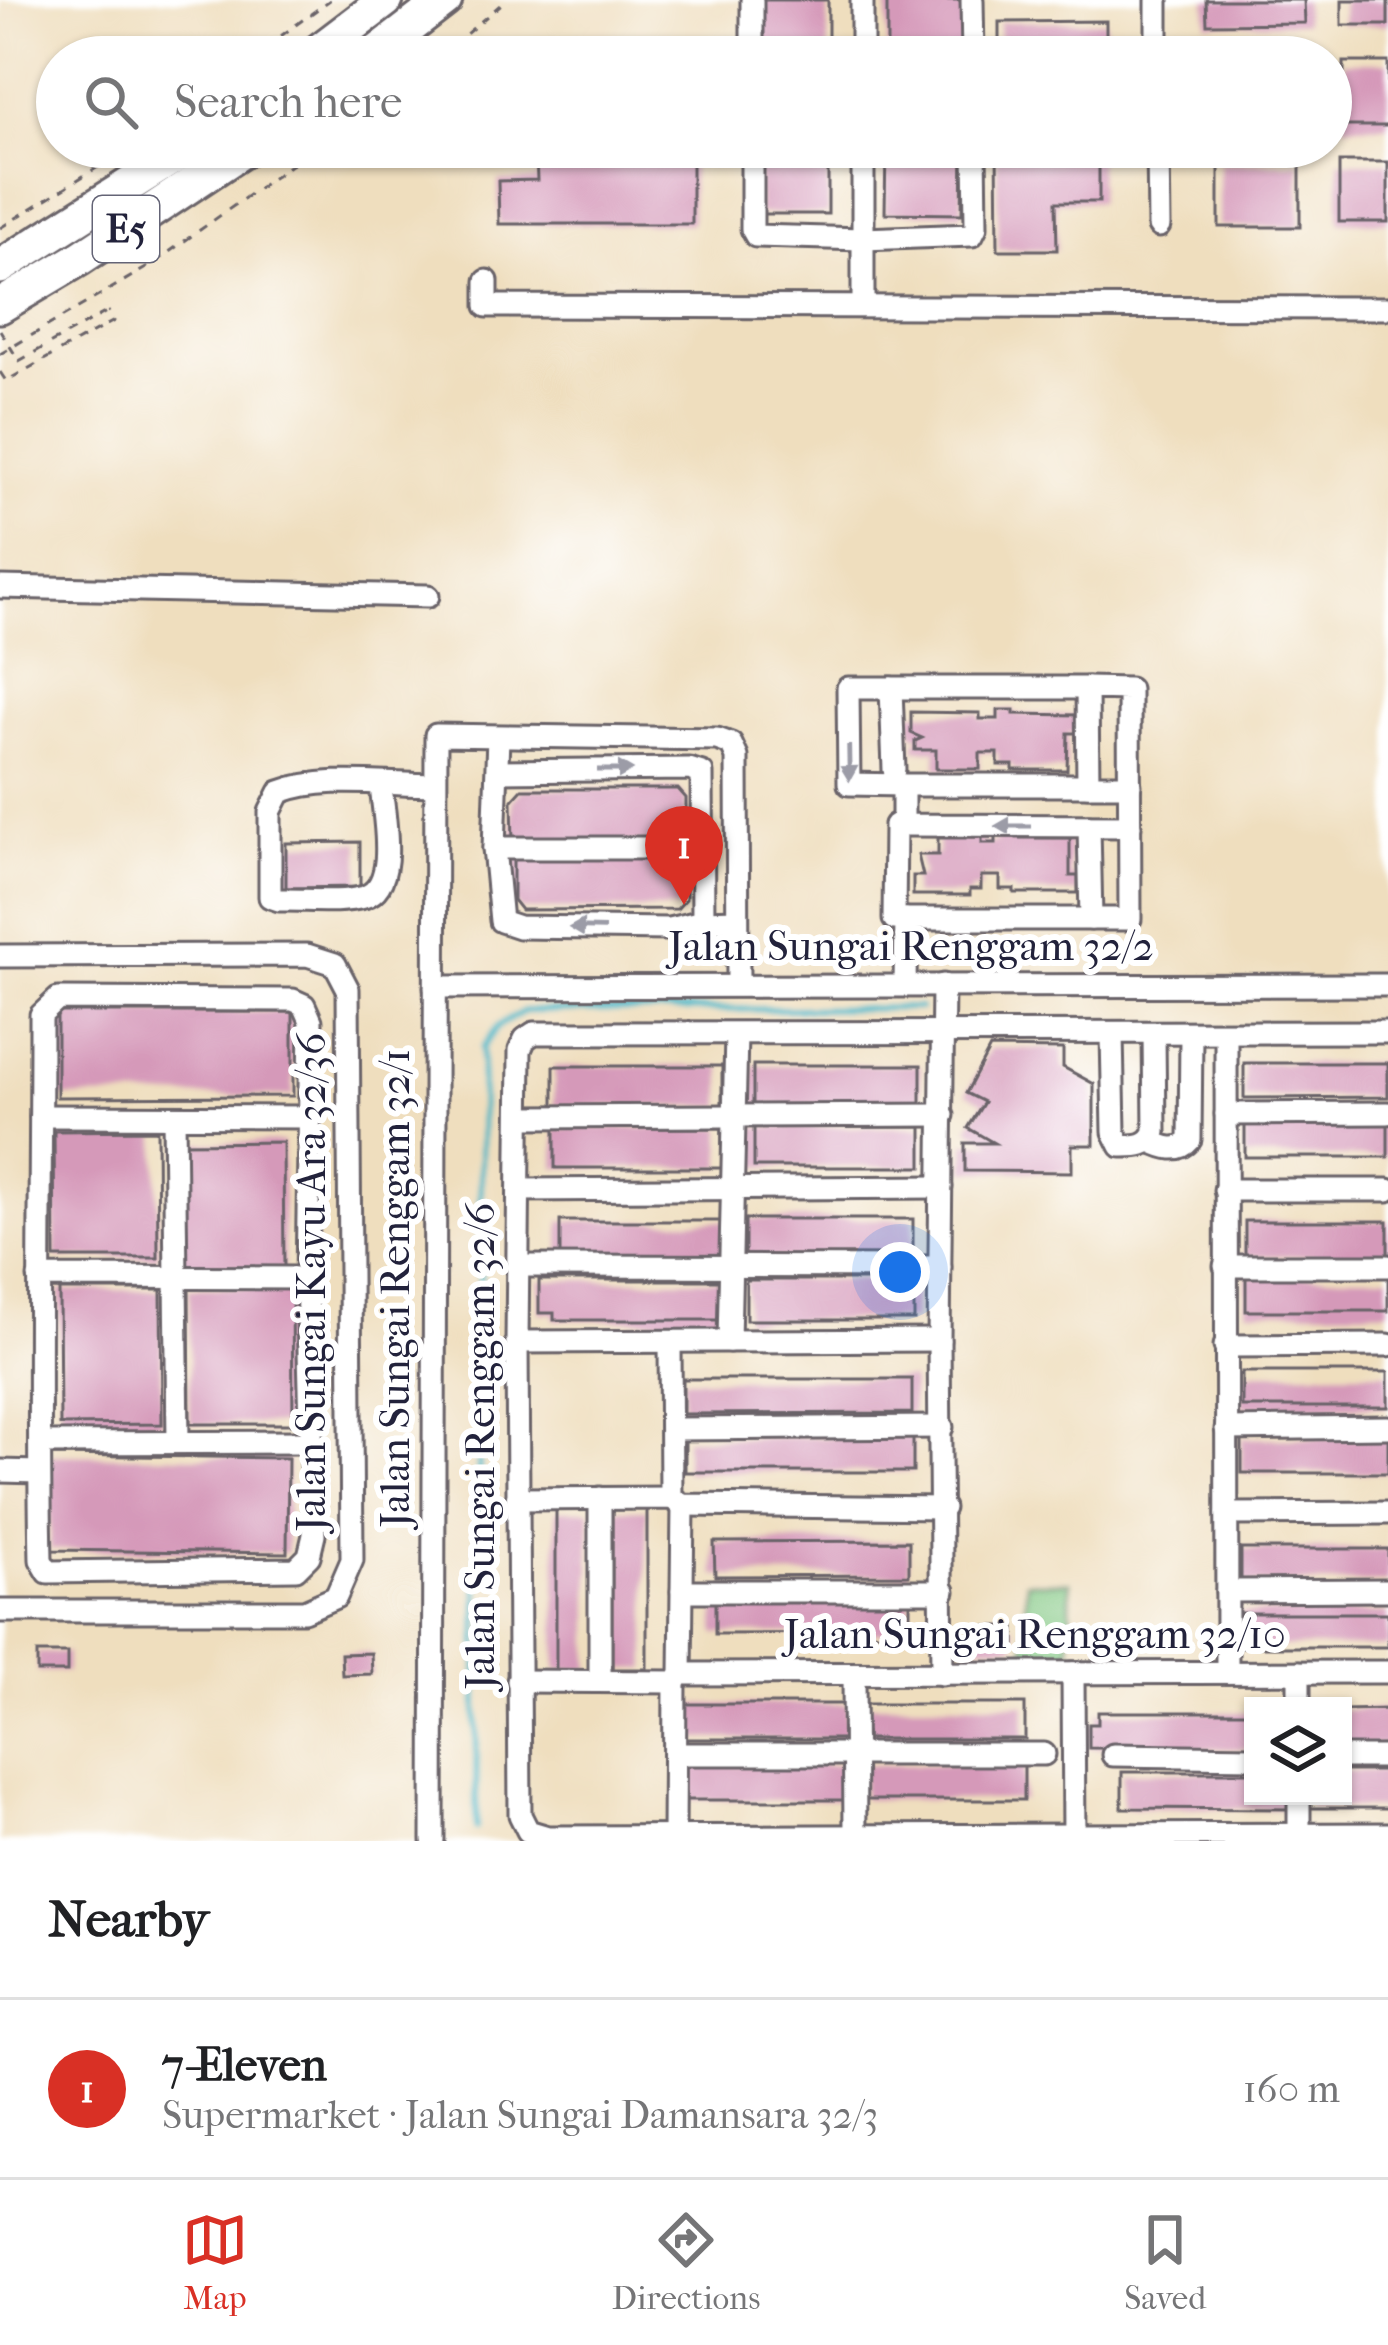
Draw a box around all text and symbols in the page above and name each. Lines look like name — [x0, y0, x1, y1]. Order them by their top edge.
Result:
search box — [36, 36, 1352, 168]
icon: search — [78, 69, 144, 135]
text: Search here — [174, 76, 402, 129]
road number: E5 — [93, 196, 159, 262]
one-way arrow — [839, 745, 859, 783]
one-way arrow — [597, 760, 635, 780]
pin: 1 — [645, 806, 723, 905]
one-way arrow — [993, 816, 1031, 836]
one-way arrow — [567, 918, 605, 937]
street label: Jalan Sungai Renggam 32/2 — [665, 922, 1154, 971]
street label: Jalan Sungai Kayu Ara 32/36 — [287, 1032, 336, 1535]
street label: Jalan Sungai Renggam 32/1 — [371, 1048, 420, 1531]
street label: Jalan Sungai Renggam 32/6 — [456, 1202, 505, 1692]
your location — [870, 1242, 930, 1302]
street label: Jalan Sungai Renggam 32/10 — [781, 1610, 1286, 1659]
map controls — [1244, 1697, 1352, 1805]
button: layers — [1244, 1697, 1352, 1805]
text: Nearby — [48, 1889, 209, 1949]
text: 7-Eleven — [162, 2039, 327, 2092]
text: 1 — [80, 2066, 94, 2112]
text: 160 m — [1243, 2066, 1340, 2112]
text: Supermarket · Jalan Sungai Damansara 32/3 — [162, 2092, 878, 2138]
tab: Map — [182, 2207, 248, 2318]
tab: Directions — [612, 2207, 760, 2318]
tab: Saved — [1124, 2207, 1206, 2318]

